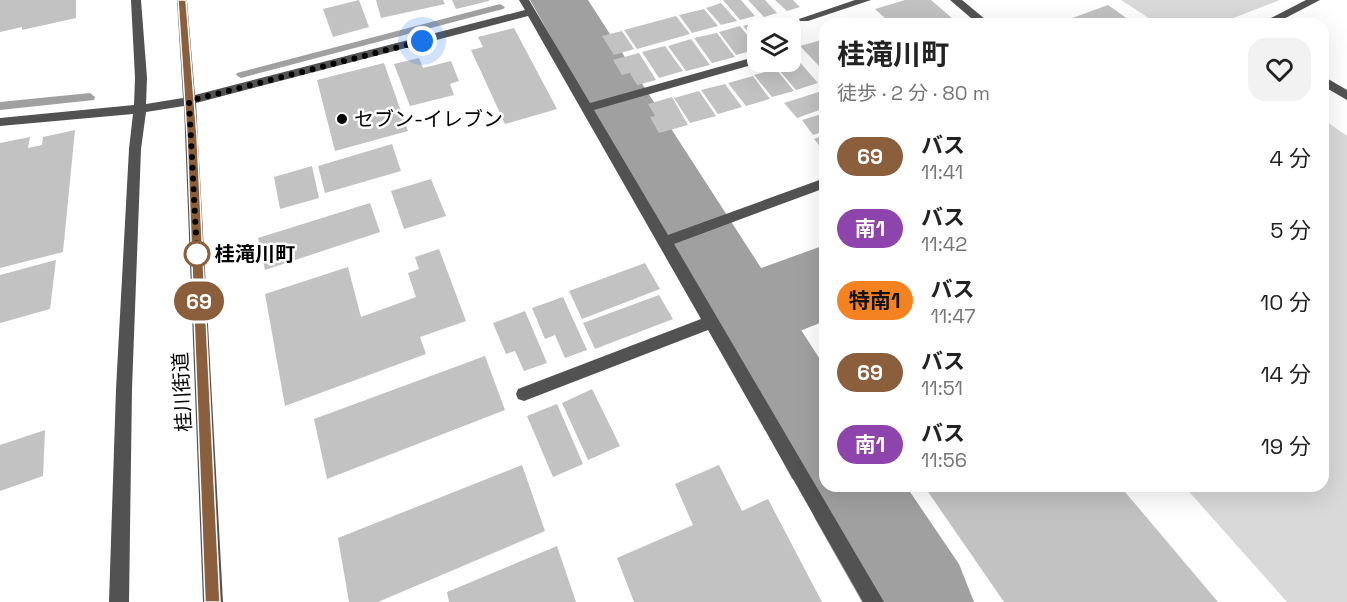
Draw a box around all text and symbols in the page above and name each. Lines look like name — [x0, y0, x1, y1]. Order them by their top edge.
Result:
map controls — [747, 18, 801, 72]
button: layers — [747, 18, 801, 72]
your location — [407, 26, 437, 56]
text: 桂滝川町 — [837, 36, 949, 72]
button: heart — [1248, 38, 1311, 101]
text: 徒歩 · 2 分 · 80 m — [837, 80, 990, 106]
place label: セブン-イレブン — [354, 106, 503, 132]
marker: セブン-イレブン — [335, 112, 349, 126]
text: バス — [921, 131, 965, 159]
text: 69 — [857, 143, 883, 170]
text: 4 分 — [1270, 144, 1311, 172]
text: 11:41 — [921, 159, 963, 185]
text: バス — [921, 203, 965, 231]
text: 南1 — [855, 215, 885, 242]
text: 5 分 — [1270, 216, 1311, 244]
text: 11:42 — [921, 231, 967, 257]
marker: 桂滝川町 — [184, 241, 210, 267]
place label: 桂滝川町 — [215, 241, 295, 267]
text: バス — [931, 275, 975, 303]
line badge: 69 — [172, 282, 226, 320]
text: 特南1 — [849, 287, 901, 314]
text: 69 — [186, 288, 212, 315]
text: 10 分 — [1260, 288, 1311, 316]
text: 11:47 — [931, 303, 975, 329]
text: バス — [921, 347, 965, 375]
street label: 桂川街道 — [167, 351, 197, 433]
text: 69 — [857, 359, 883, 386]
text: 14 分 — [1260, 360, 1311, 388]
text: 11:51 — [921, 375, 963, 401]
text: バス — [921, 419, 965, 447]
text: 南1 — [855, 431, 885, 458]
text: 19 分 — [1261, 432, 1311, 460]
text: 11:56 — [921, 447, 967, 473]

